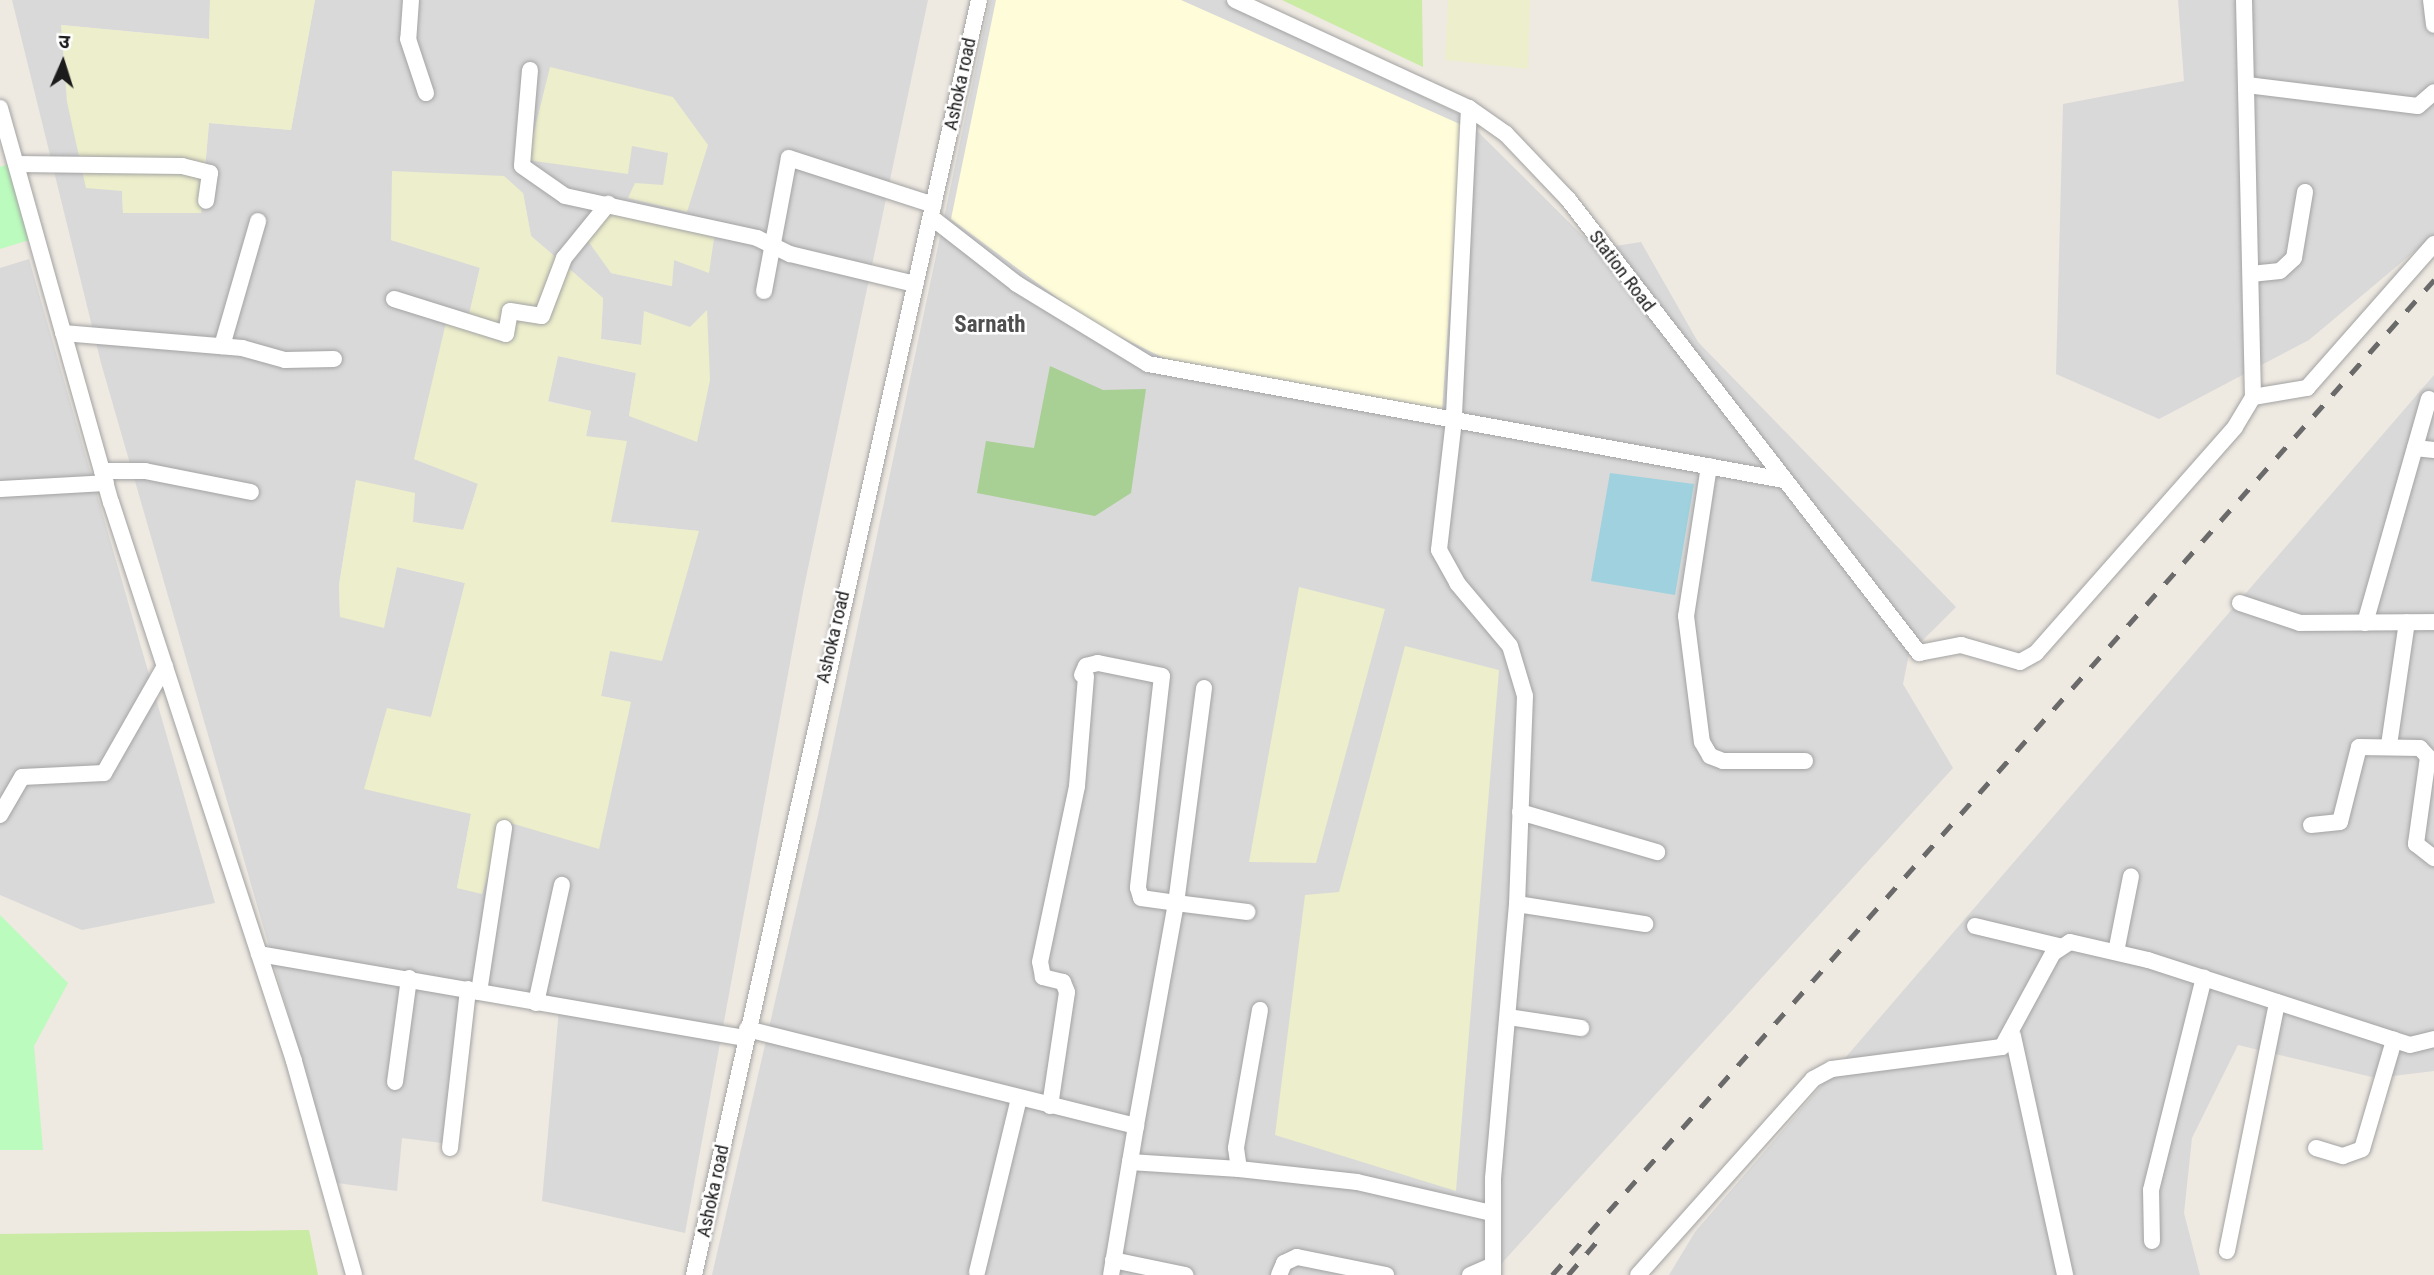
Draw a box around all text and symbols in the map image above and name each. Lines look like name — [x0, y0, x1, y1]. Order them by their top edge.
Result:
north arrow — [28, 28, 98, 98]
text: उ — [58, 30, 70, 53]
street label: Ashoka road — [939, 36, 981, 132]
street label: Station Road — [1584, 226, 1660, 316]
district label: Sarnath — [954, 311, 1026, 339]
street label: Ashoka road — [811, 589, 855, 685]
street label: Ashoka road — [692, 1143, 734, 1239]

